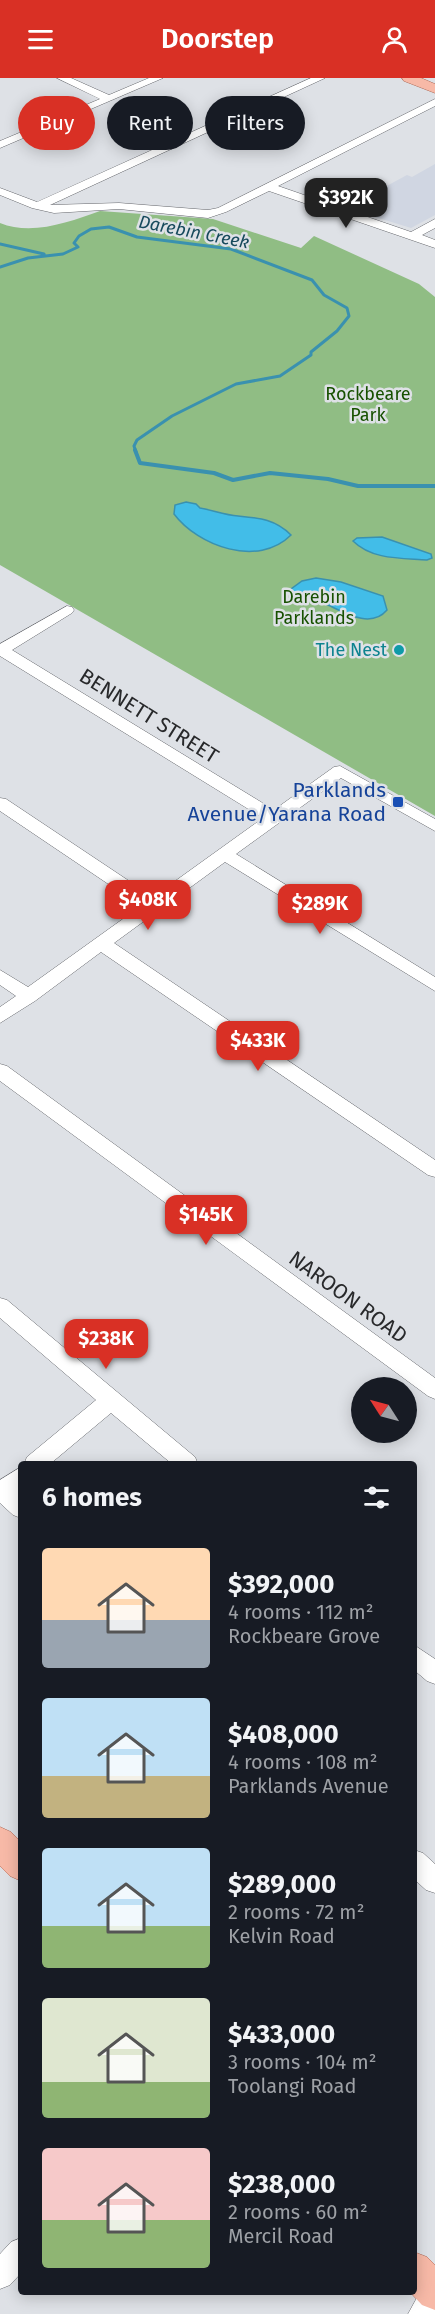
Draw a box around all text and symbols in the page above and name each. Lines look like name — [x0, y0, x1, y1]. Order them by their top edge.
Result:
icon: menu — [24, 23, 57, 56]
text: Doorstep — [161, 23, 274, 55]
icon: person — [378, 23, 411, 56]
chip: Buy — [18, 96, 95, 150]
chip: Rent — [107, 96, 193, 150]
chip: Filters — [205, 96, 305, 150]
pin: $392K — [304, 178, 388, 229]
text: $392K — [319, 185, 373, 209]
water label: Darebin Creek — [137, 210, 251, 254]
park label: Rockbeare Park — [325, 383, 411, 426]
park label: Darebin Parklands — [274, 586, 354, 629]
place label: The Nest — [316, 639, 387, 661]
marker: The Nest — [392, 643, 406, 657]
street label: BENNETT STREET — [75, 663, 223, 769]
place label: Parklands Avenue/Yarana Road — [188, 777, 386, 827]
marker: Parklands Avenue/Yarana Road — [391, 795, 405, 809]
pin: $408K — [106, 880, 190, 931]
pin: $289K — [278, 884, 362, 935]
text: $408K — [119, 887, 177, 911]
text: $289K — [292, 891, 348, 915]
pin: $433K — [216, 1021, 300, 1072]
text: $433K — [230, 1028, 286, 1052]
pin: $145K — [164, 1195, 248, 1246]
text: $145K — [179, 1202, 233, 1226]
street label: NAROON ROAD — [284, 1245, 412, 1349]
pin: $238K — [64, 1319, 148, 1370]
text: $238K — [78, 1326, 134, 1350]
north arrow — [351, 1377, 417, 1443]
map controls — [351, 1377, 417, 1443]
icon: filters — [360, 1481, 393, 1514]
text: 6 homes — [42, 1482, 142, 1513]
text: $392,000 — [228, 1569, 334, 1600]
icon: home — [90, 1572, 162, 1644]
text: 4 rooms · 112 m² — [228, 1600, 374, 1624]
text: Rockbeare Grove — [228, 1624, 380, 1648]
text: $408,000 — [228, 1719, 339, 1750]
icon: home — [90, 1722, 162, 1794]
text: 4 rooms · 108 m² — [228, 1750, 377, 1774]
text: Parklands Avenue — [228, 1774, 389, 1798]
text: $289,000 — [228, 1869, 336, 1900]
icon: home — [90, 1872, 162, 1944]
text: 2 rooms · 72 m² — [228, 1900, 364, 1924]
text: Kelvin Road — [228, 1924, 335, 1948]
text: $433,000 — [228, 2019, 335, 2050]
icon: home — [90, 2022, 162, 2094]
text: 3 rooms · 104 m² — [228, 2050, 376, 2074]
text: Toolangi Road — [228, 2074, 356, 2098]
text: $238,000 — [228, 2169, 335, 2200]
icon: home — [90, 2172, 162, 2244]
text: 2 rooms · 60 m² — [228, 2200, 368, 2224]
text: Mercil Road — [228, 2224, 334, 2248]

